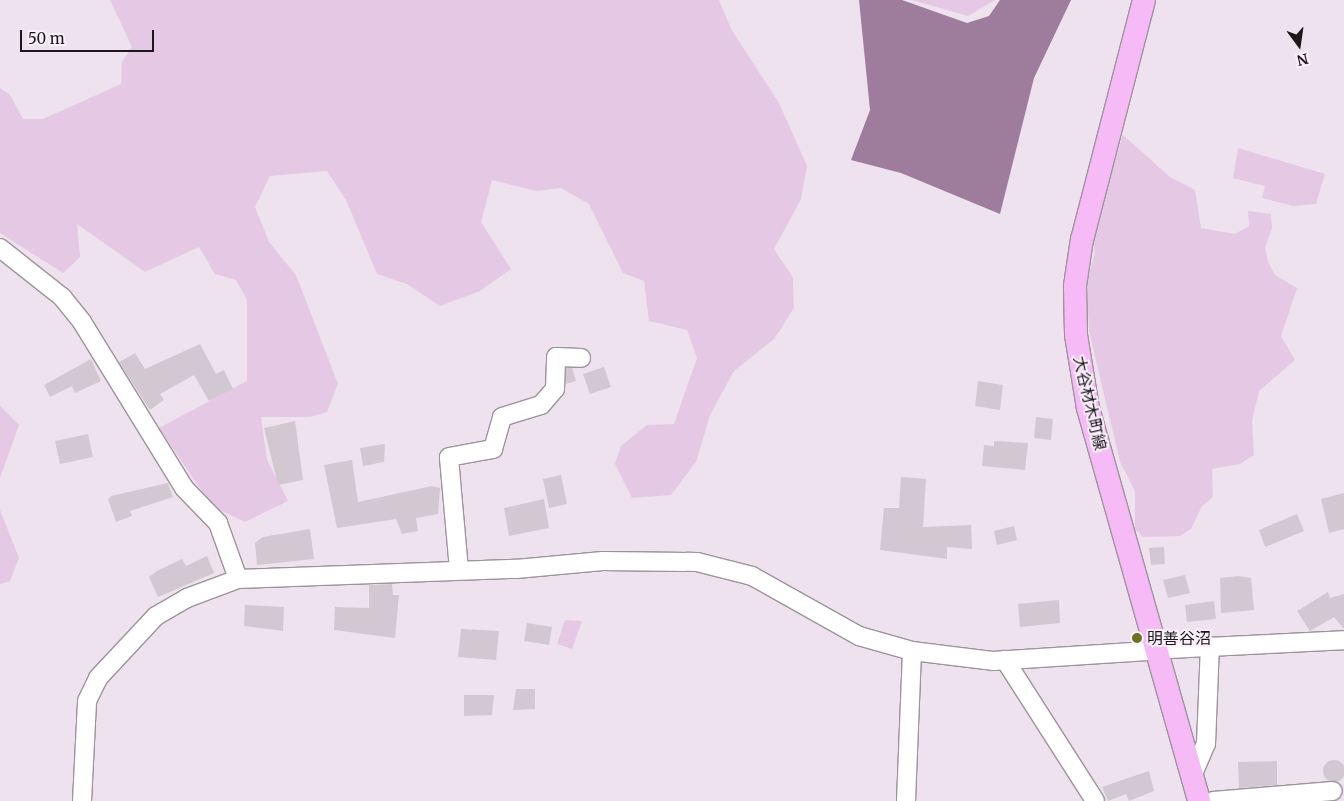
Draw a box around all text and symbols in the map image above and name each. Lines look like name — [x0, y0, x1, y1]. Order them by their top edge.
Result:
scale bar — [22, 20, 156, 52]
north arrow — [1274, 20, 1324, 70]
text: 50 m — [28, 29, 65, 48]
text: N — [1295, 49, 1310, 70]
street label: 大谷材木町線 — [1070, 354, 1110, 452]
place label: 明善谷沼 — [1147, 628, 1211, 648]
marker: 明善谷沼 — [1131, 632, 1143, 644]

